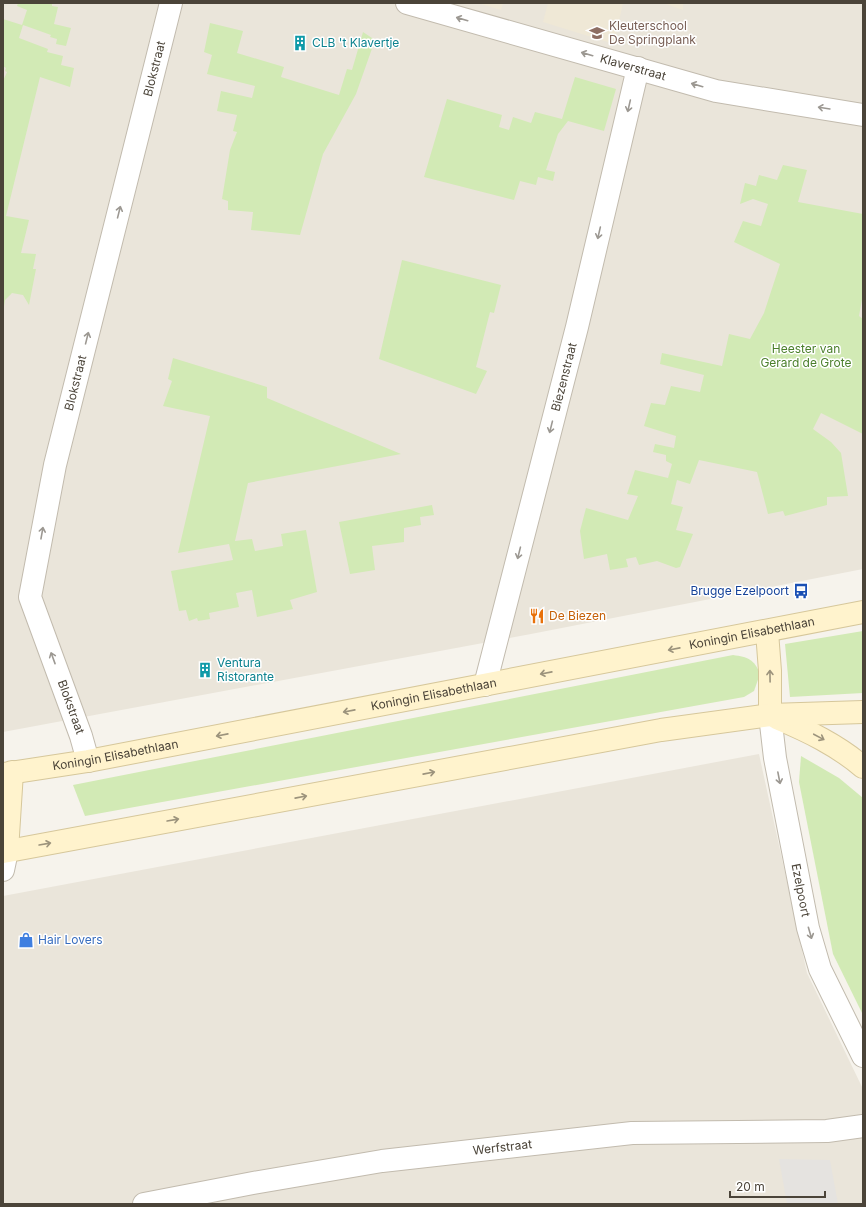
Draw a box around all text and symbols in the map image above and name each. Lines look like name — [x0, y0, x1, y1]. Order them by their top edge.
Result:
one-way arrow — [456, 14, 469, 22]
place label: Kleuterschool De Springplank — [609, 18, 696, 47]
school or university icon: Kleuterschool De Springplank — [588, 24, 606, 42]
building icon: CLB 't Klavertje — [291, 34, 309, 52]
place label: CLB 't Klavertje — [312, 35, 399, 50]
street label: Blokstraat — [140, 39, 168, 98]
one-way arrow — [581, 50, 594, 57]
street label: Klaverstraat — [598, 50, 668, 83]
one-way arrow — [690, 81, 703, 88]
one-way arrow — [625, 99, 633, 112]
one-way arrow — [818, 104, 831, 112]
one-way arrow — [115, 206, 123, 219]
one-way arrow — [595, 226, 603, 239]
one-way arrow — [84, 332, 91, 345]
street label: Biezenstraat — [548, 341, 580, 413]
park label: Heester van Gerard de Grote — [760, 341, 852, 370]
street label: Blokstraat — [61, 353, 89, 412]
one-way arrow — [547, 420, 555, 433]
one-way arrow — [39, 527, 47, 540]
one-way arrow — [515, 546, 522, 559]
bus stop icon: Brugge Ezelpoort — [792, 582, 810, 600]
place label: Brugge Ezelpoort — [691, 583, 789, 598]
restaurant icon: De Biezen — [528, 607, 546, 625]
place label: De Biezen — [549, 608, 606, 623]
street label: Koningin Elisabethlaan — [688, 613, 816, 652]
one-way arrow — [667, 646, 680, 654]
one-way arrow — [48, 652, 56, 664]
place label: Ventura Ristorante — [217, 655, 274, 684]
building icon: Ventura Ristorante — [196, 661, 214, 679]
one-way arrow — [540, 669, 553, 677]
one-way arrow — [766, 670, 774, 683]
street label: Koningin Elisabethlaan — [369, 675, 498, 713]
street label: Blokstraat — [55, 678, 88, 736]
one-way arrow — [343, 707, 356, 715]
one-way arrow — [215, 731, 228, 739]
one-way arrow — [813, 733, 825, 741]
street label: Koningin Elisabethlaan — [51, 736, 180, 773]
one-way arrow — [422, 769, 435, 777]
one-way arrow — [776, 771, 784, 784]
one-way arrow — [294, 793, 307, 801]
one-way arrow — [166, 816, 179, 824]
one-way arrow — [38, 840, 51, 848]
street label: Ezelpoort — [789, 862, 814, 918]
one-way arrow — [807, 926, 814, 939]
shop icon: Hair Lovers — [17, 931, 35, 949]
place label: Hair Lovers — [38, 932, 103, 947]
street label: Werfstraat — [472, 1136, 533, 1158]
scale bar — [730, 1173, 825, 1199]
text: 20 m — [736, 1179, 765, 1194]

